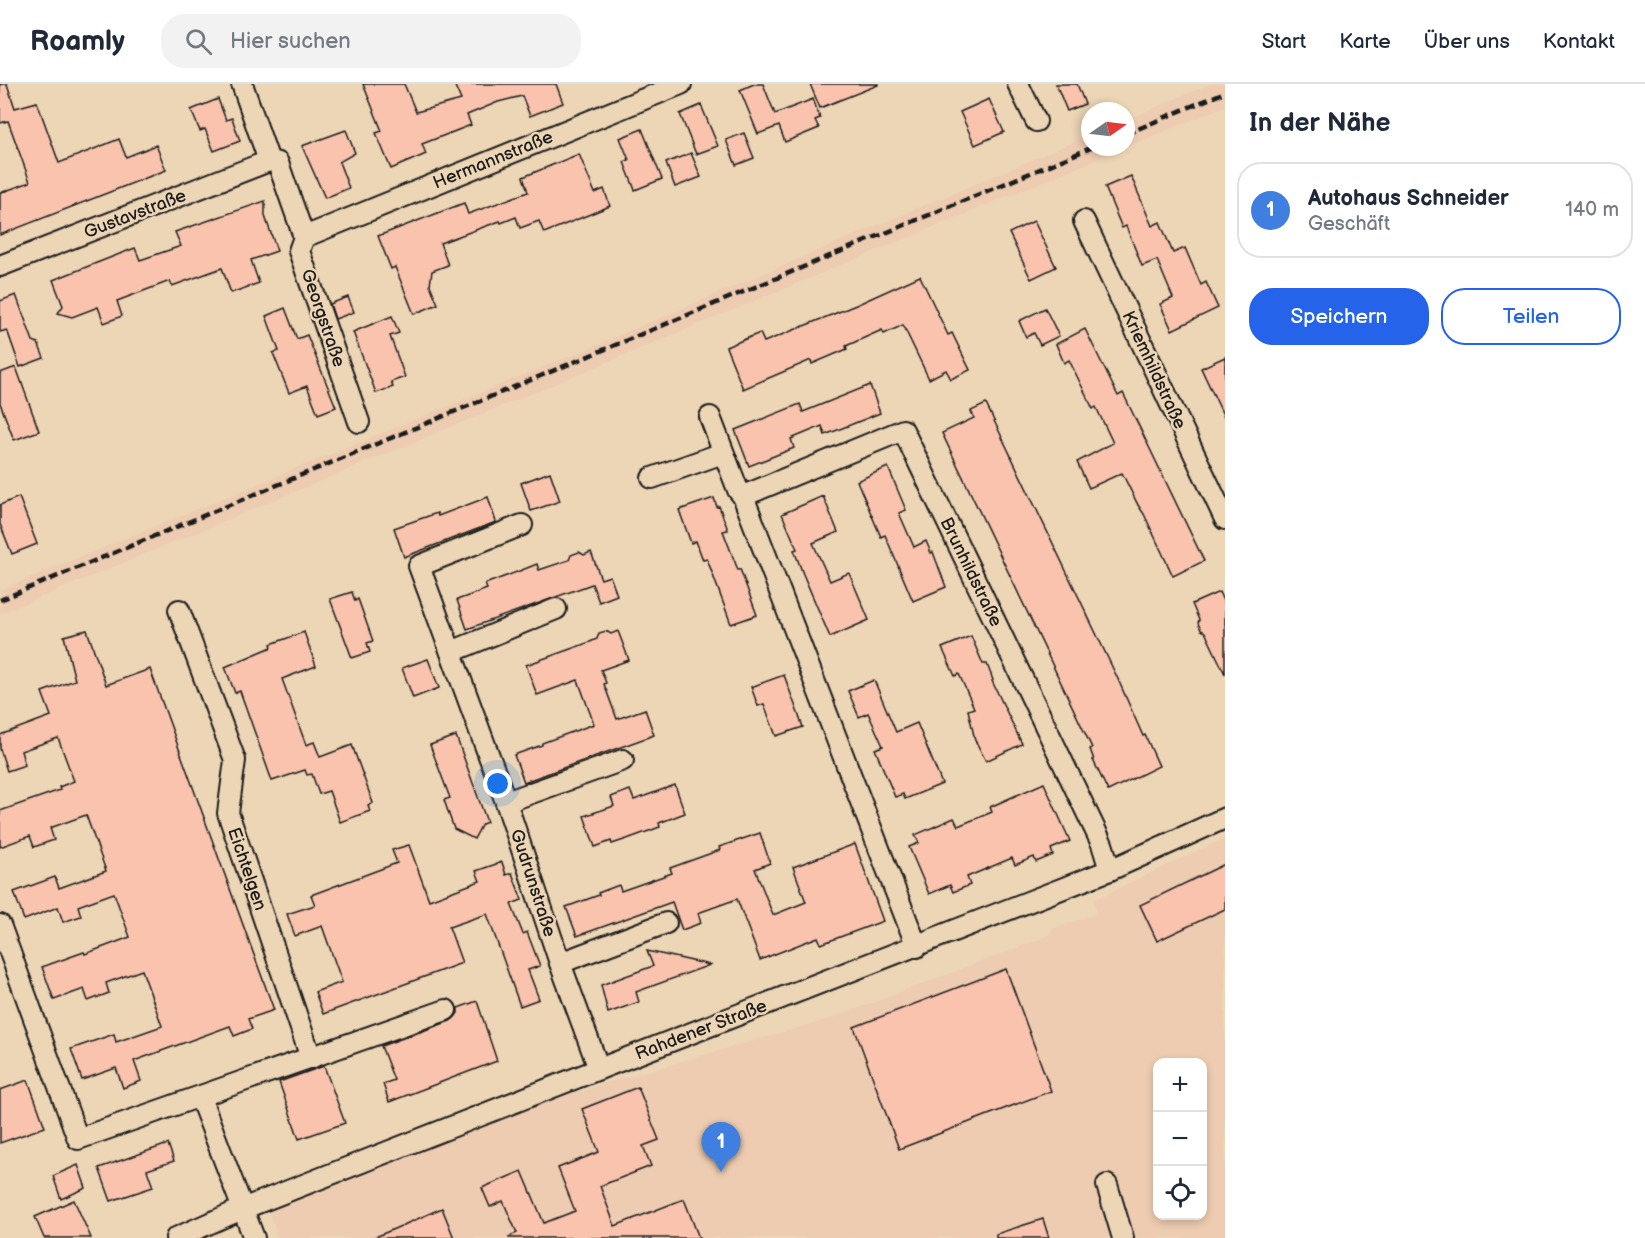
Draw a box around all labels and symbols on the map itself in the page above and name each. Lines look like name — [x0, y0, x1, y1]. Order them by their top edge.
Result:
north arrow — [1081, 102, 1135, 156]
street label: Hermannstraße — [430, 126, 556, 194]
street label: Gustavstraße — [81, 185, 189, 243]
street label: Georgstraße — [296, 266, 350, 370]
street label: Kriemhildstraße — [1117, 308, 1191, 433]
street label: Brunhildstraße — [936, 514, 1007, 630]
your location — [483, 769, 512, 798]
street label: Eichtelgen — [223, 825, 271, 913]
street label: Gudrunstraße — [506, 826, 560, 940]
street label: Rahdener Straße — [632, 995, 770, 1065]
pin: 1 — [702, 1122, 740, 1172]

